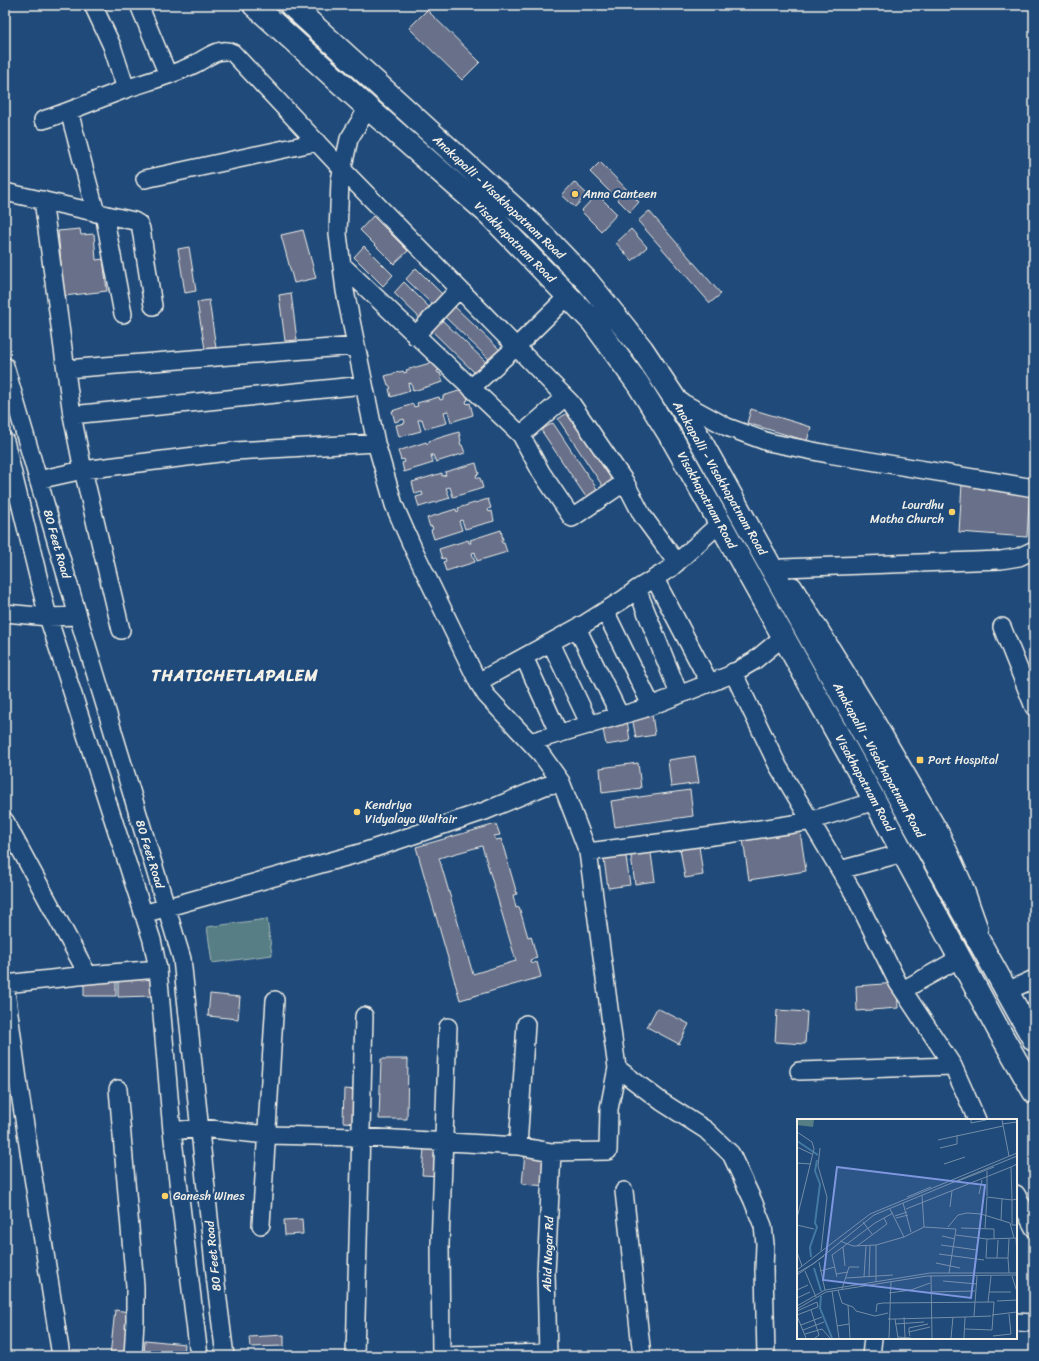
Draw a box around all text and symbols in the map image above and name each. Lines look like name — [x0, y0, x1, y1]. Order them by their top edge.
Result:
street label: Anakapalli - Visakhapatnam Road — [430, 132, 568, 262]
place label: Anna Canteen — [582, 183, 657, 205]
marker: Anna Canteen — [570, 189, 580, 199]
street label: Visakhapatnam Road — [471, 198, 559, 286]
street label: Anakapalli - Visakhapatnam Road — [670, 398, 770, 558]
street label: Visakhapatnam Road — [674, 449, 740, 551]
place label: Lourdhu Matha Church — [870, 494, 945, 530]
street label: 80 Feet Road — [37, 507, 78, 582]
marker: Lourdhu Matha Church — [947, 507, 957, 517]
district label: THATICHETLAPALEM — [151, 661, 319, 690]
street label: Anakapalli - Visakhapatnam Road — [830, 680, 928, 840]
street label: Visakhapatnam Road — [832, 732, 898, 834]
place label: Port Hospital — [928, 749, 999, 771]
marker: Port Hospital — [915, 755, 925, 765]
place label: Kendriya Vidyalaya Waltair — [365, 794, 458, 830]
marker: Kendriya Vidyalaya Waltair — [352, 807, 362, 817]
street label: 80 Feet Road — [129, 817, 171, 892]
inset map — [797, 1119, 1017, 1339]
place label: Ganesh Wines — [173, 1185, 245, 1207]
marker: Ganesh Wines — [160, 1191, 170, 1201]
street label: Abid Nagar Rd — [536, 1215, 560, 1293]
street label: 80 Feet Road — [198, 1219, 228, 1292]

